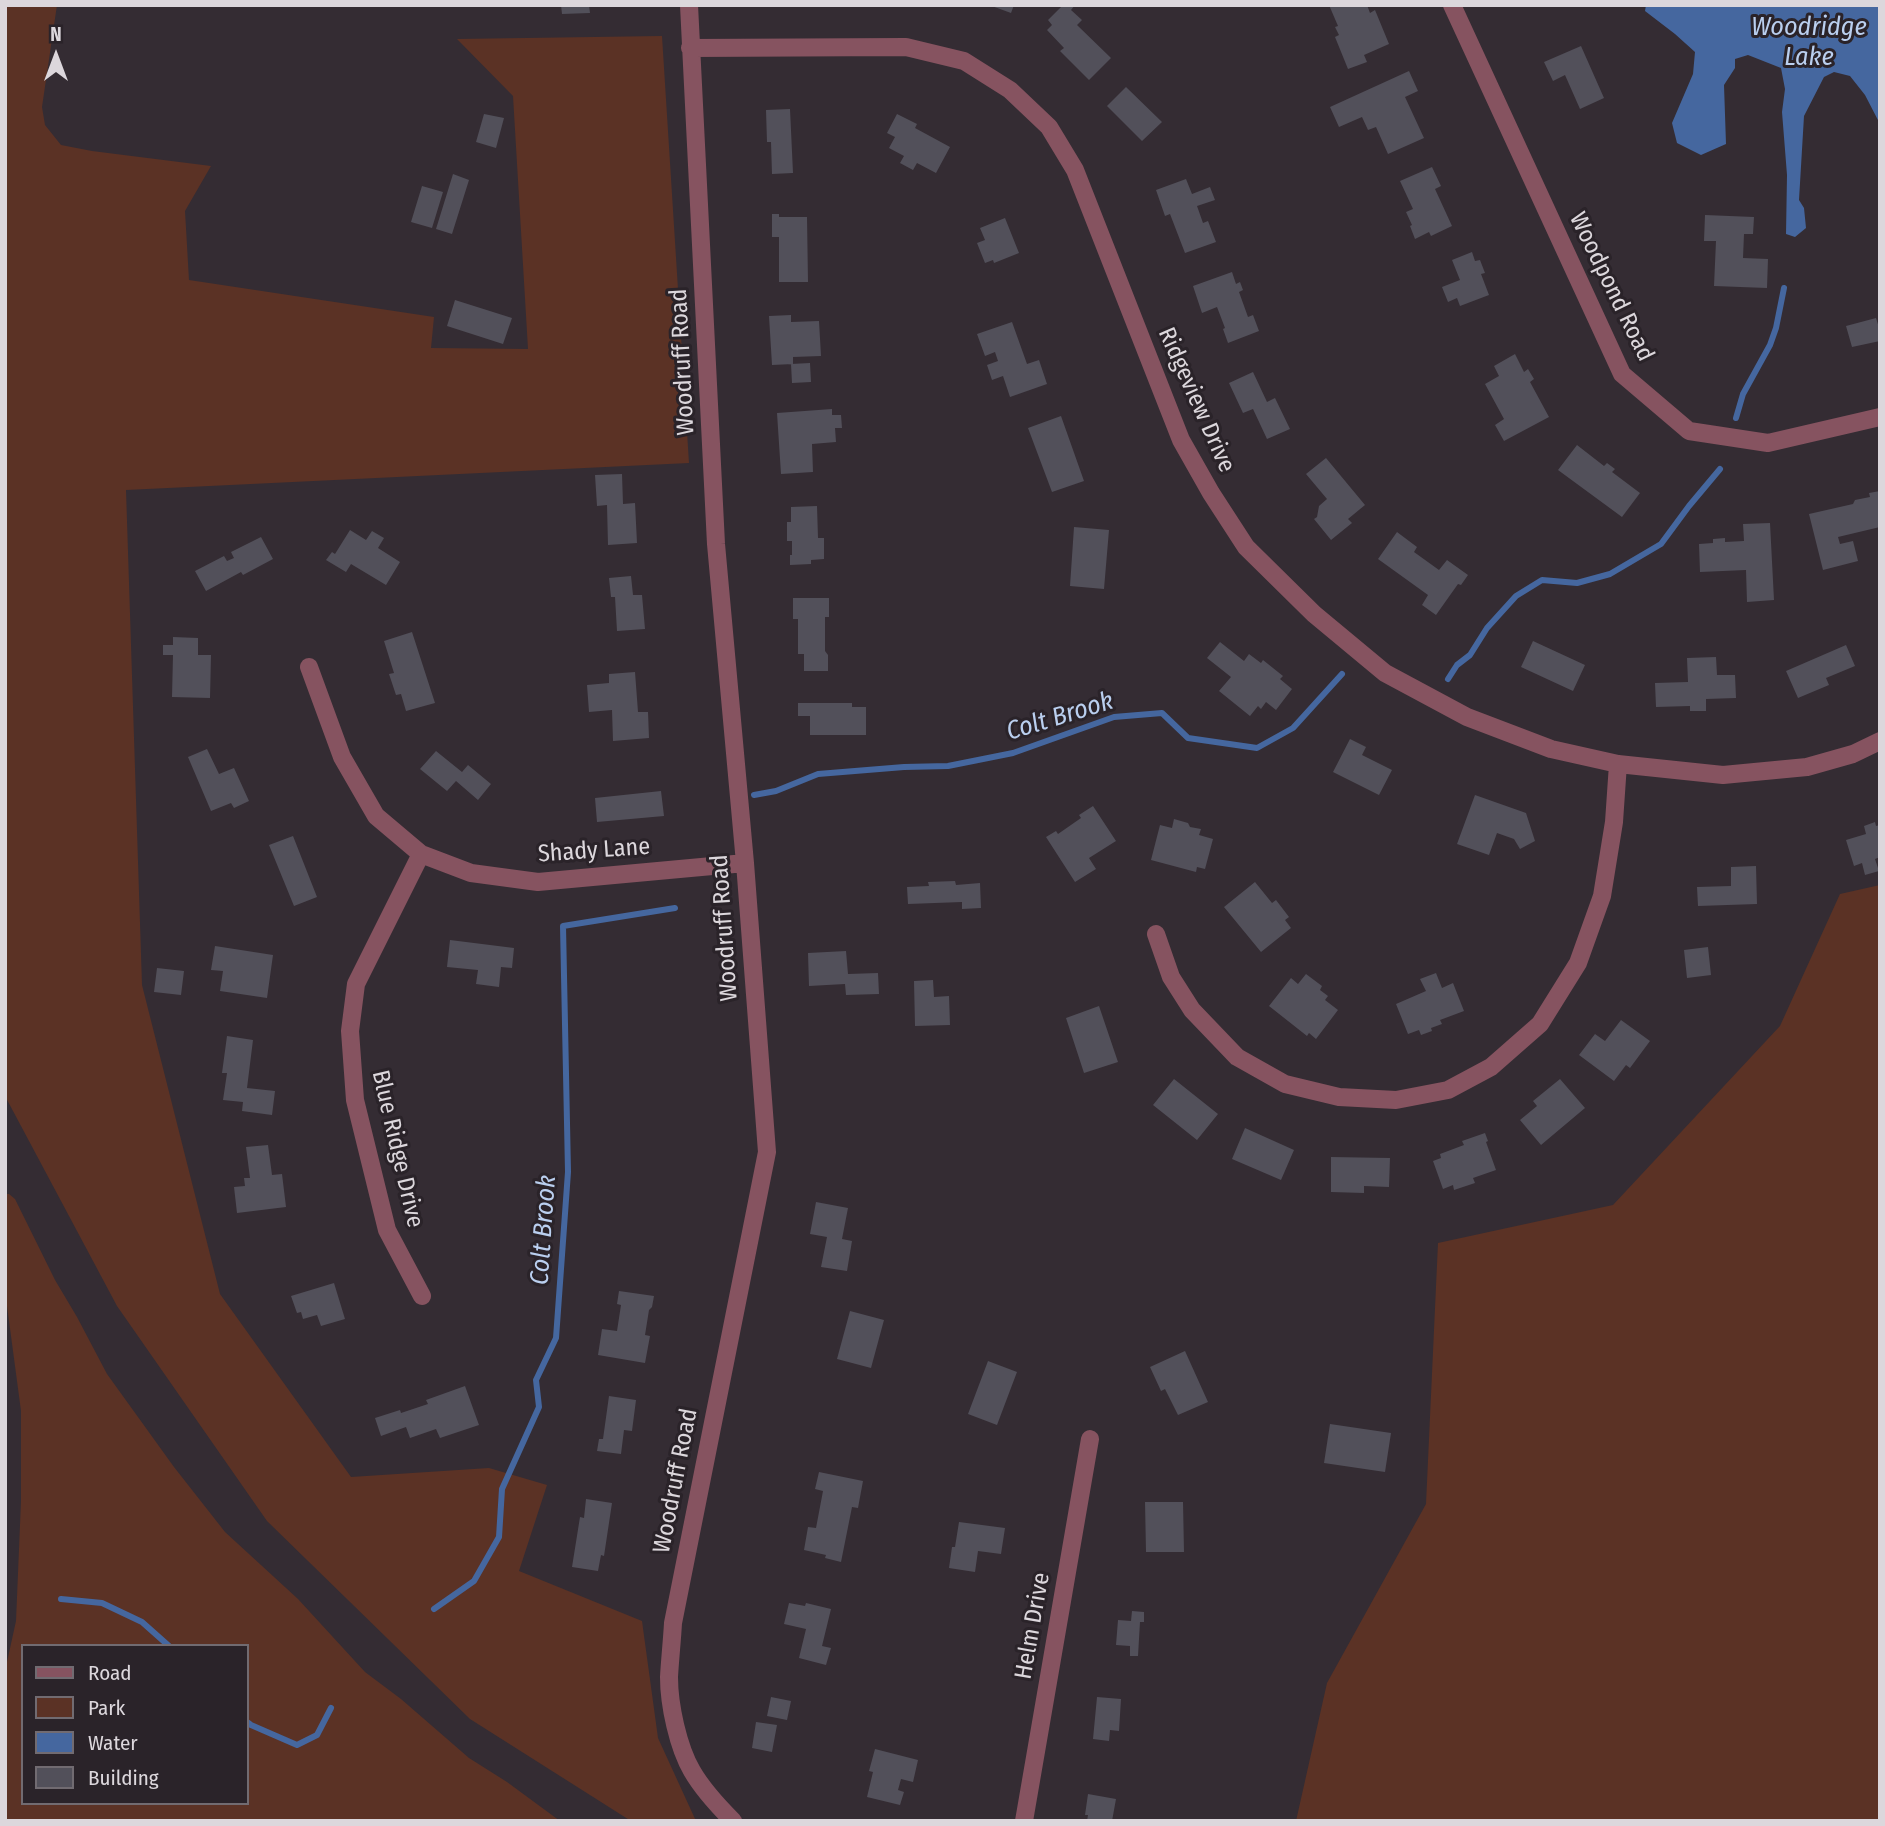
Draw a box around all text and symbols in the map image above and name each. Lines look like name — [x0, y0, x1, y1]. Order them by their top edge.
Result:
water label: Woodridge Lake — [1751, 12, 1867, 74]
north arrow — [21, 21, 91, 91]
text: N — [50, 23, 62, 46]
street label: Woodpond Road — [1563, 208, 1659, 366]
street label: Woodruff Road — [665, 288, 701, 436]
street label: Ridgeview Drive — [1151, 323, 1241, 477]
water label: Colt Brook — [1003, 686, 1117, 748]
street label: Shady Lane — [537, 833, 651, 869]
street label: Woodruff Road — [706, 854, 744, 1002]
street label: Blue Ridge Drive — [365, 1067, 429, 1231]
water label: Colt Brook — [525, 1174, 563, 1286]
street label: Woodruff Road — [648, 1406, 704, 1556]
street label: Helm Drive — [1009, 1570, 1057, 1682]
legend — [21, 1644, 248, 1805]
text: Road — [88, 1660, 132, 1686]
text: Park — [88, 1695, 125, 1721]
text: Water — [88, 1730, 138, 1756]
text: Building — [88, 1765, 159, 1791]

